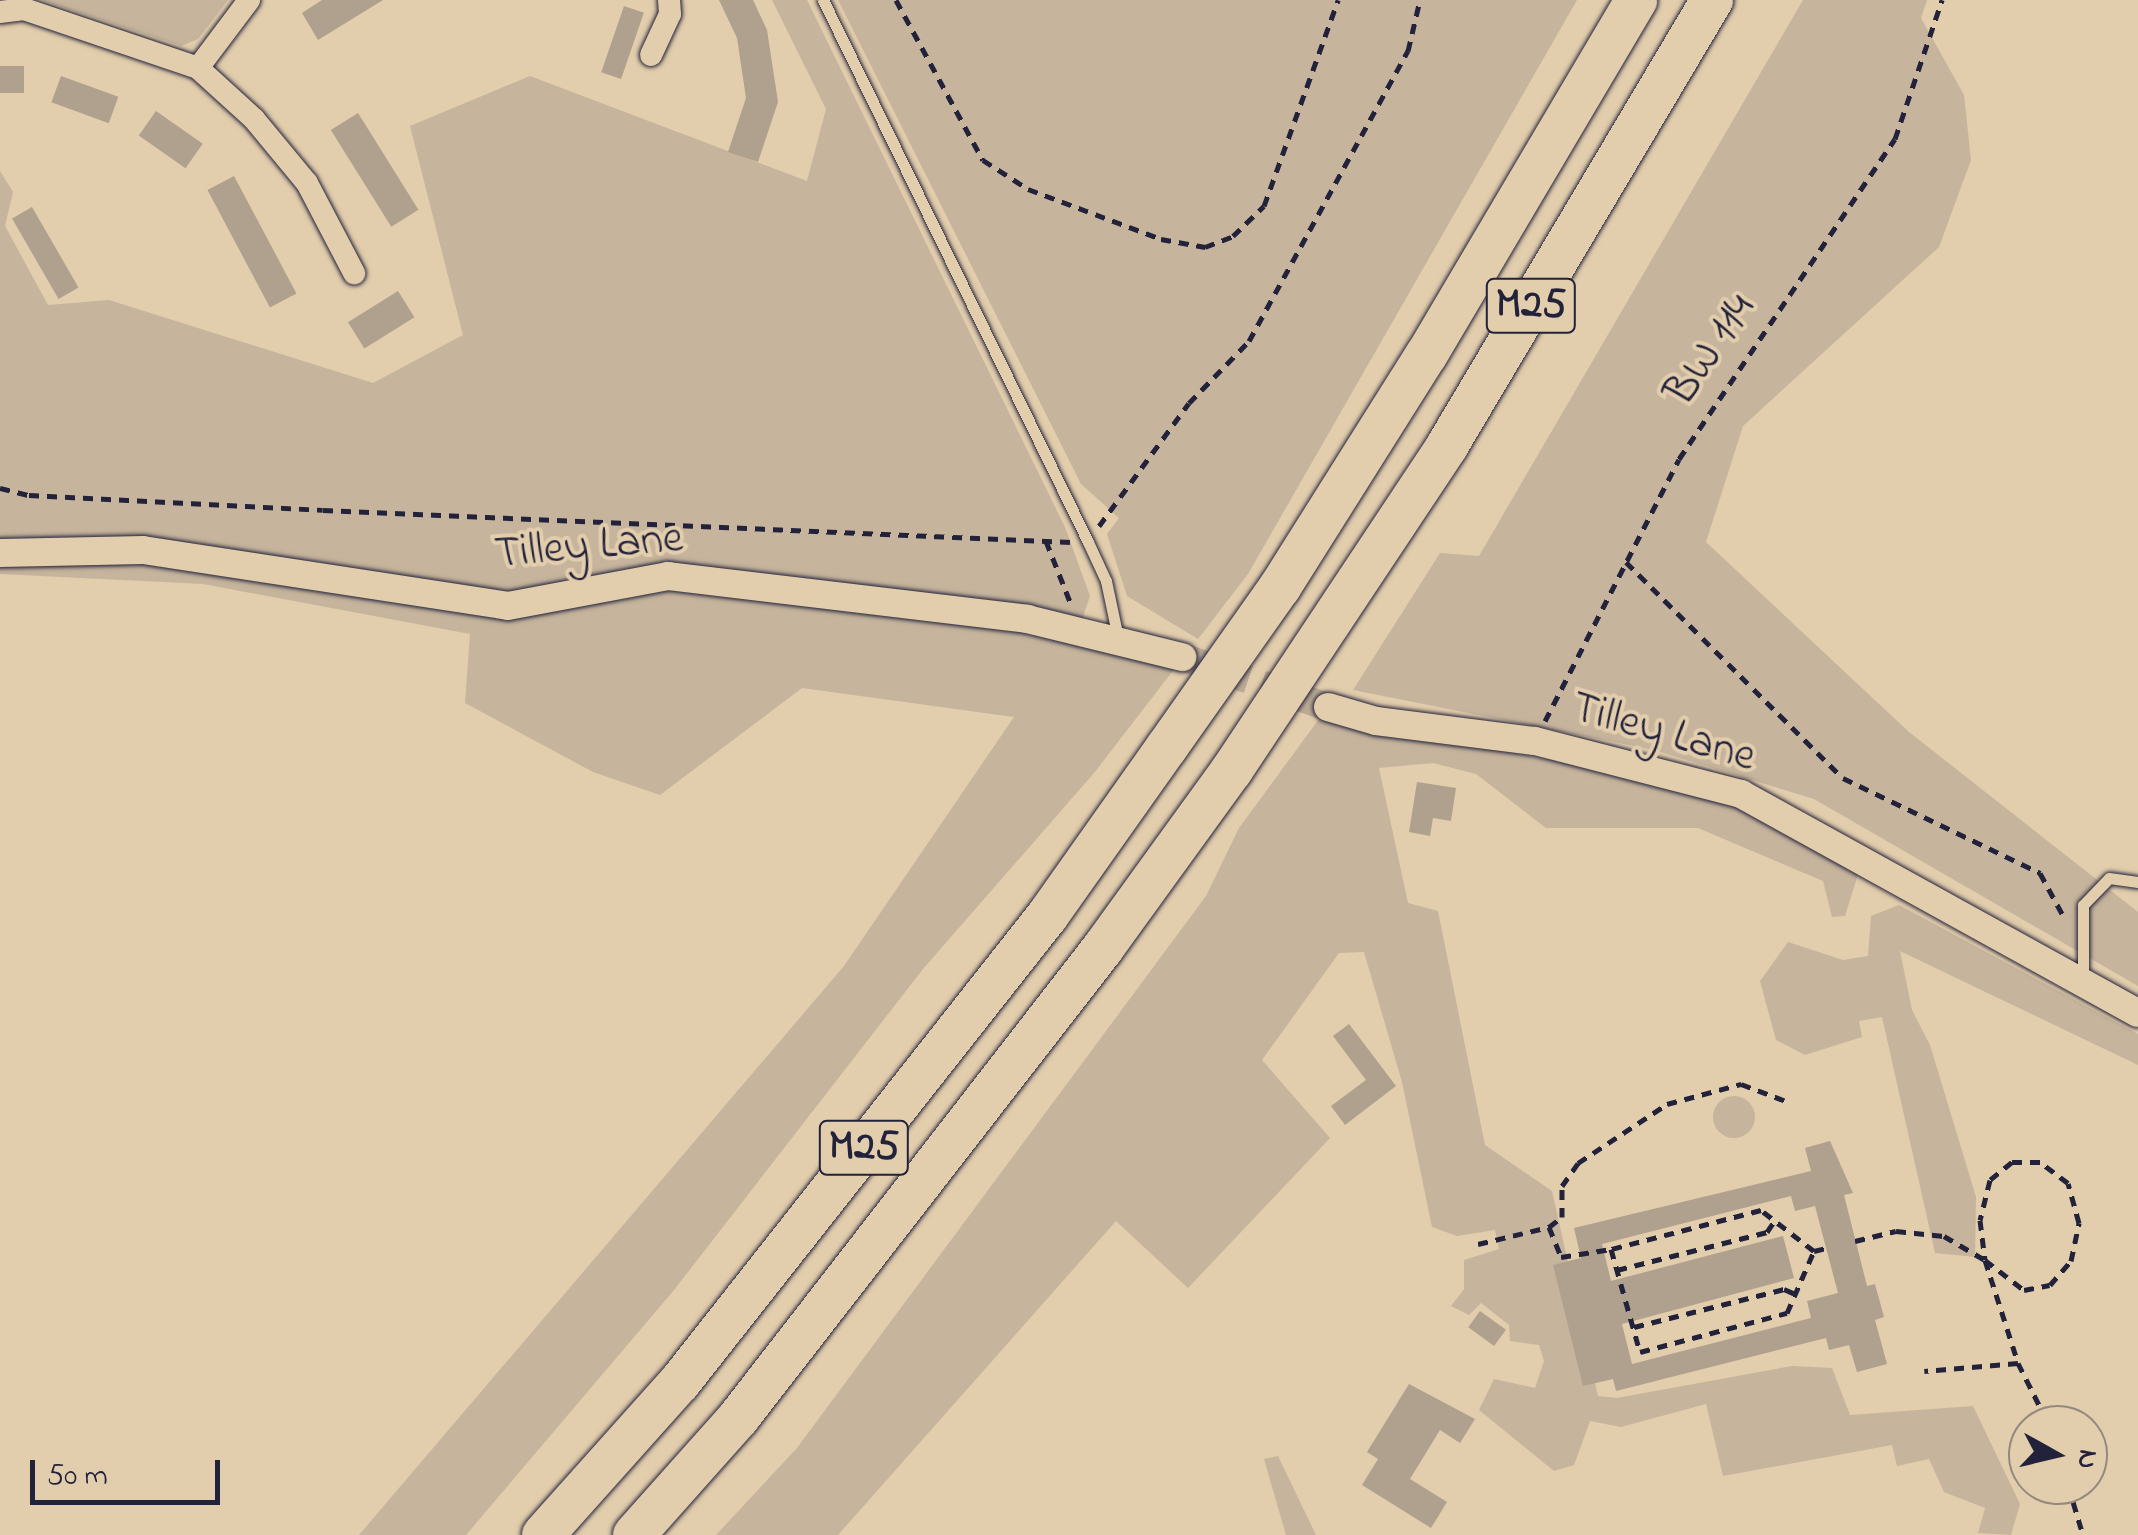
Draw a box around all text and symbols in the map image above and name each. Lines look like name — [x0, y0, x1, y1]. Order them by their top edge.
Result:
road number: M25 — [1484, 269, 1578, 343]
street label: BW 114 — [1655, 285, 1769, 417]
street label: Tilley Lane — [493, 513, 685, 583]
street label: Tilley Lane — [1565, 682, 1761, 786]
road number: M25 — [816, 1111, 912, 1185]
north arrow — [2008, 1405, 2108, 1505]
scale bar — [35, 1440, 225, 1502]
text: N — [2065, 1447, 2108, 1471]
text: 50 m — [47, 1455, 108, 1499]

